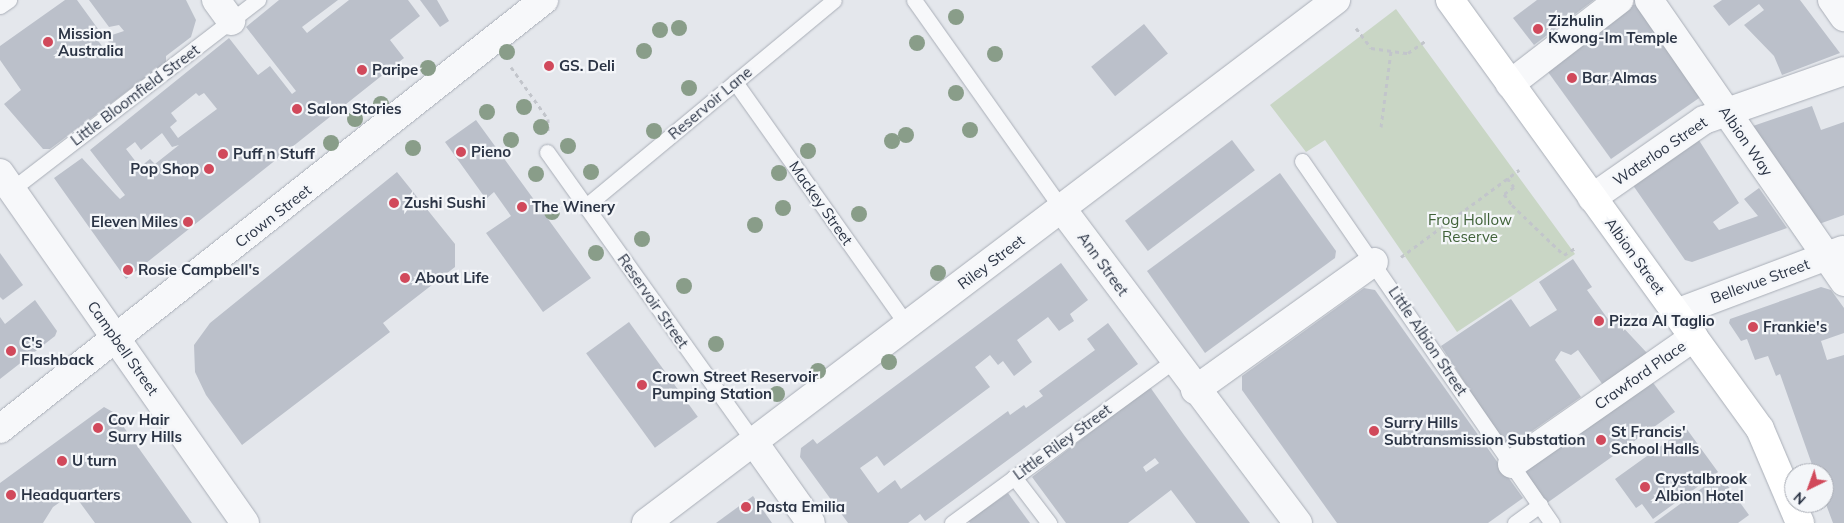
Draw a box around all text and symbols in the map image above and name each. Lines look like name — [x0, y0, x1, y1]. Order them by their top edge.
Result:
place label: Zizhulin Kwong-Im Temple — [1548, 11, 1678, 46]
marker: Zizhulin Kwong-Im Temple — [1532, 23, 1544, 35]
place label: Mission Australia — [58, 24, 124, 59]
marker: Mission Australia — [42, 36, 54, 48]
street label: Little Bloomfield Street — [67, 41, 203, 149]
place label: GS. Deli — [559, 57, 615, 75]
marker: GS. Deli — [543, 60, 555, 72]
place label: Paripe — [372, 61, 418, 79]
street label: Reservoir Lane — [665, 63, 755, 143]
marker: Paripe — [356, 64, 368, 76]
place label: Bar Almas — [1582, 69, 1657, 87]
marker: Bar Almas — [1566, 72, 1578, 84]
place label: Salon Stories — [307, 100, 402, 118]
marker: Salon Stories — [291, 103, 303, 115]
street label: Albion Way — [1715, 103, 1777, 179]
street label: Waterloo Street — [1609, 113, 1711, 189]
place label: Pieno — [471, 143, 511, 161]
place label: Puff n Stuff — [233, 145, 315, 163]
marker: Pieno — [455, 146, 467, 158]
marker: Puff n Stuff — [217, 148, 229, 160]
street label: Mackey Street — [785, 158, 857, 248]
place label: Pop Shop — [130, 160, 199, 178]
marker: Pop Shop — [203, 163, 215, 175]
street label: Crown Street — [231, 181, 315, 251]
place label: Zushi Sushi — [404, 194, 486, 212]
marker: Zushi Sushi — [388, 197, 400, 209]
place label: The Winery — [532, 198, 615, 216]
marker: The Winery — [516, 201, 528, 213]
park label: Frog Hollow Reserve — [1428, 210, 1512, 245]
place label: Eleven Miles — [91, 213, 178, 231]
street label: Albion Street — [1601, 214, 1669, 298]
marker: Eleven Miles — [182, 216, 194, 228]
street label: Ann Street — [1074, 229, 1132, 299]
street label: Riley Street — [954, 231, 1028, 293]
street label: Reservoir Street — [614, 251, 692, 351]
street label: Bellevue Street — [1708, 255, 1812, 307]
place label: Rosie Campbell's — [138, 261, 260, 279]
marker: Rosie Campbell's — [122, 264, 134, 276]
place label: About Life — [415, 269, 489, 287]
marker: About Life — [399, 272, 411, 284]
street label: Little Albion Street — [1385, 283, 1471, 399]
street label: Campbell Street — [84, 297, 162, 399]
place label: Pizza Al Taglio — [1609, 312, 1715, 330]
marker: Pizza Al Taglio — [1593, 315, 1605, 327]
place label: Frankie's — [1763, 318, 1827, 336]
marker: Frankie's — [1747, 321, 1759, 333]
place label: C's Flashback — [21, 333, 94, 368]
street label: Crawford Place — [1591, 337, 1689, 413]
marker: C's Flashback — [5, 345, 17, 357]
place label: Crown Street Reservoir Pumping Station — [652, 367, 818, 402]
marker: Crown Street Reservoir Pumping Station — [636, 379, 648, 391]
street label: Little Riley Street — [1010, 400, 1114, 484]
place label: Cov Hair Surry Hills — [108, 410, 182, 445]
place label: Surry Hills Subtransmission Substation — [1384, 413, 1585, 448]
marker: Cov Hair Surry Hills — [92, 422, 104, 434]
place label: St Francis' School Halls — [1611, 422, 1699, 457]
marker: Surry Hills Subtransmission Substation — [1368, 425, 1380, 437]
marker: St Francis' School Halls — [1595, 434, 1607, 446]
place label: U turn — [72, 452, 117, 470]
marker: U turn — [56, 455, 68, 467]
north arrow — [1784, 463, 1834, 513]
place label: Crystalbrook Albion Hotel — [1655, 469, 1747, 504]
marker: Crystalbrook Albion Hotel — [1639, 481, 1651, 493]
place label: Headquarters — [21, 486, 120, 504]
text: N — [1790, 488, 1810, 509]
marker: Headquarters — [5, 489, 17, 501]
place label: Pasta Emilia — [756, 498, 845, 516]
marker: Pasta Emilia — [740, 501, 752, 513]

